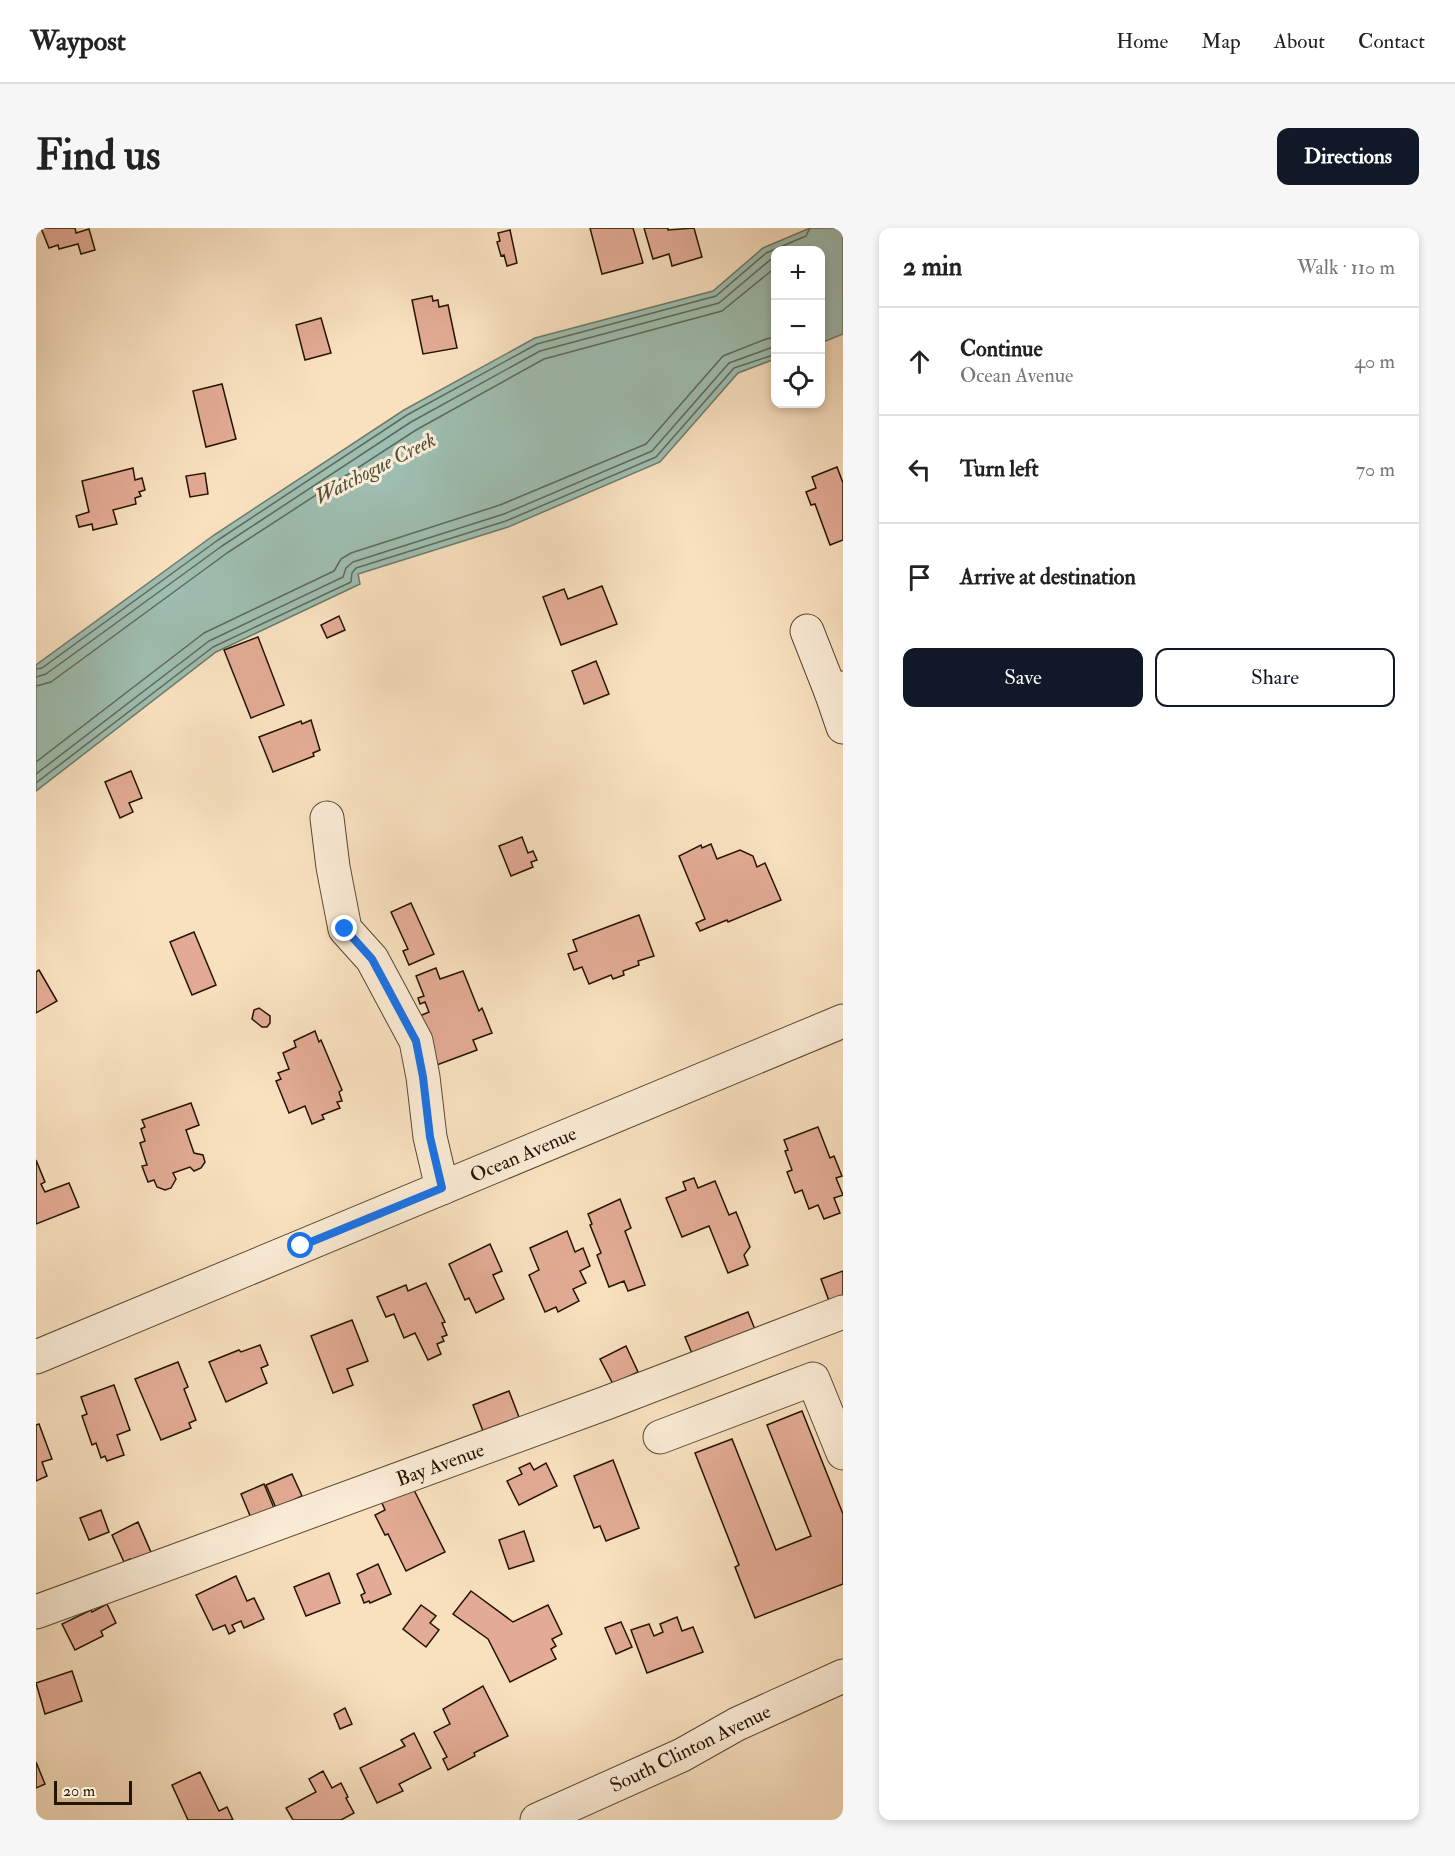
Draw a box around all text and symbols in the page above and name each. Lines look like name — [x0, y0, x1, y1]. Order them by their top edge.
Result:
text: Waypost — [30, 24, 126, 59]
text: Home — [1116, 28, 1168, 55]
text: Map — [1201, 28, 1241, 55]
text: About — [1274, 28, 1325, 55]
text: Contact — [1358, 28, 1425, 55]
button: Directions — [1277, 128, 1419, 185]
text: Find us — [36, 130, 160, 182]
map controls — [771, 246, 825, 408]
button: + — [771, 246, 825, 300]
text: 2 min — [903, 251, 962, 283]
text: Walk · 110 m — [1297, 255, 1395, 280]
button: − — [771, 300, 825, 354]
text: Continue — [960, 335, 1043, 363]
icon: ahead — [903, 345, 936, 378]
text: 40 m — [1354, 349, 1395, 374]
button: locate — [771, 354, 825, 408]
text: Ocean Avenue — [960, 363, 1073, 388]
water label: Watchogue Creek — [310, 426, 440, 511]
icon: left — [903, 453, 936, 486]
text: Turn left — [960, 455, 1039, 483]
text: 70 m — [1356, 457, 1395, 482]
icon: arrive — [903, 561, 936, 594]
text: Arrive at destination — [960, 563, 1136, 591]
button: Save — [903, 648, 1143, 707]
button: Share — [1155, 648, 1395, 707]
route end — [331, 915, 357, 941]
street label: Ocean Avenue — [466, 1121, 580, 1188]
route start — [287, 1232, 313, 1258]
street label: Bay Avenue — [393, 1437, 488, 1492]
street label: South Clinton Avenue — [606, 1699, 775, 1798]
scale bar — [54, 1778, 132, 1806]
text: 20 m — [63, 1781, 95, 1801]

